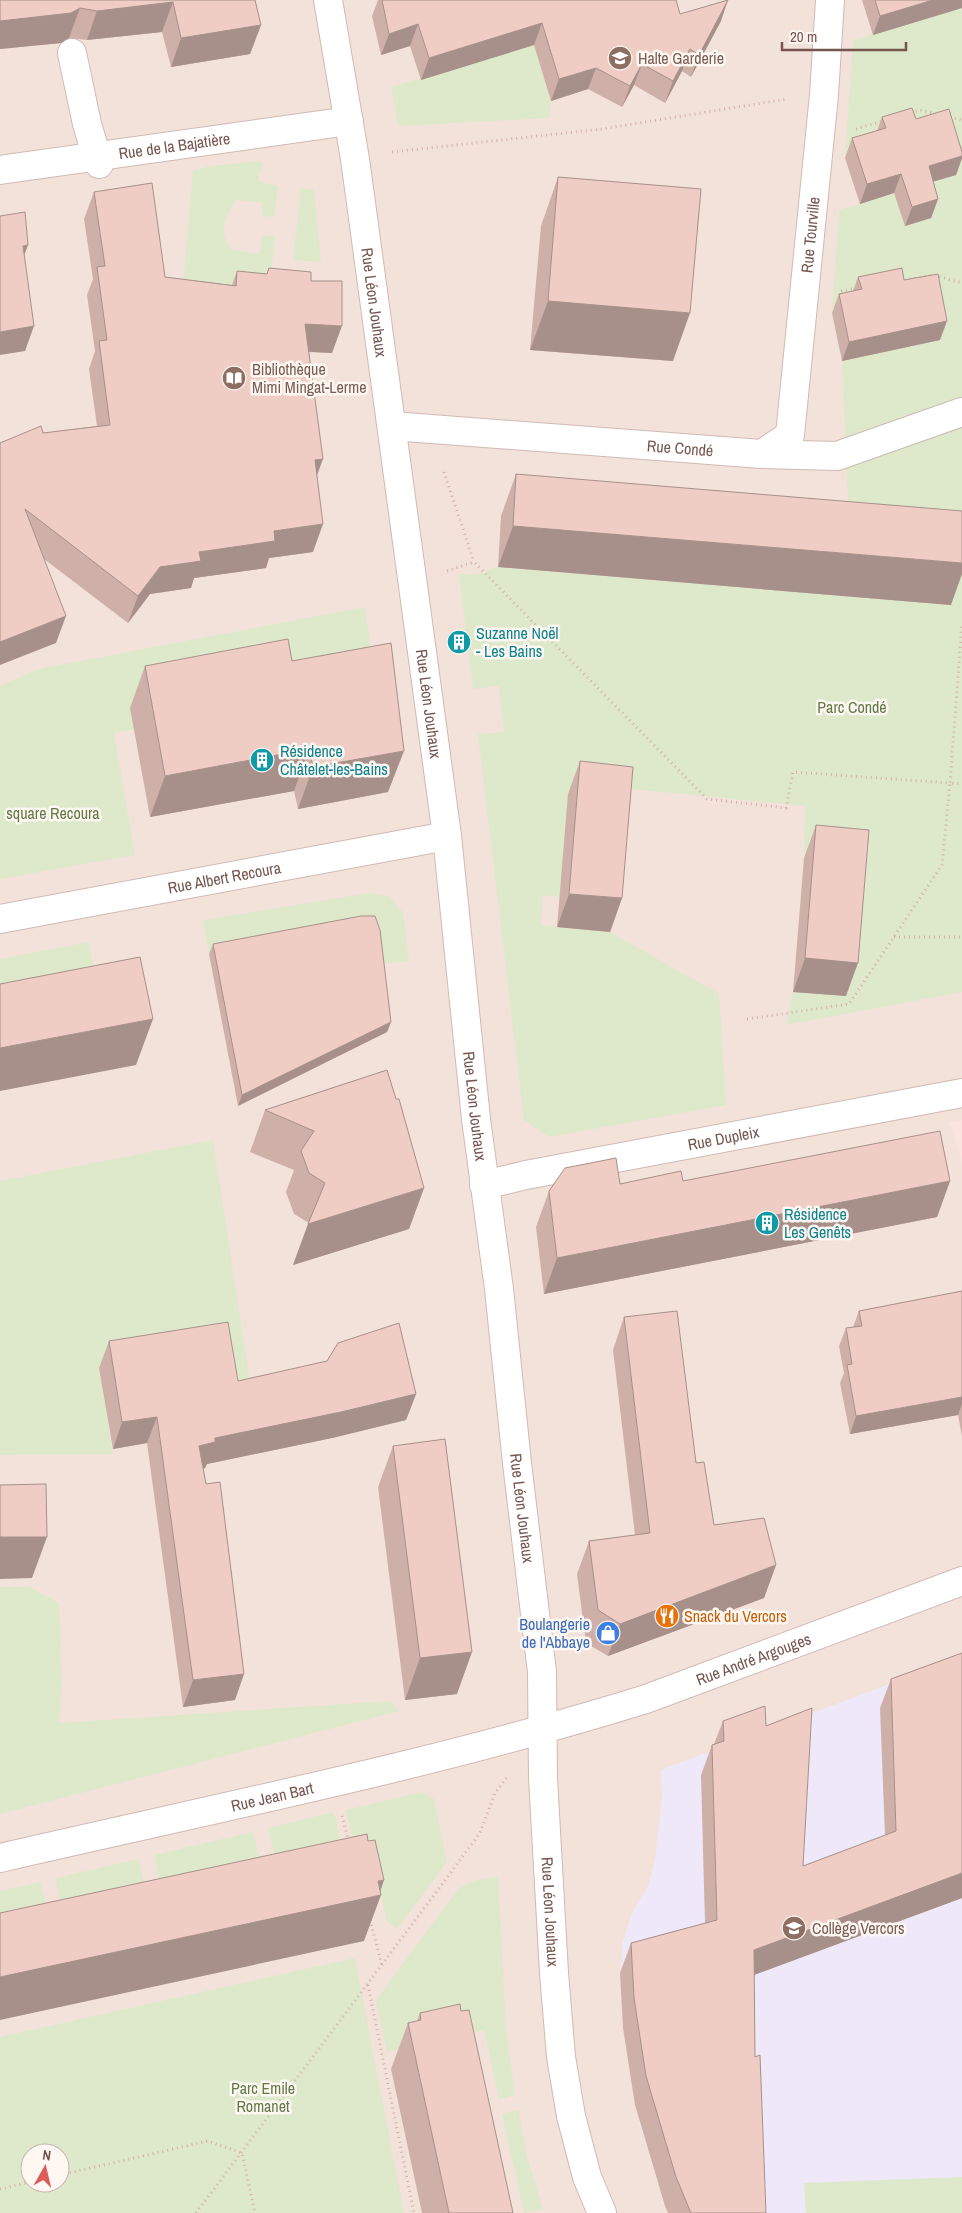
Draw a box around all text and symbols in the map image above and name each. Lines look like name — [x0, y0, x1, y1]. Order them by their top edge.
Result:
scale bar — [782, 20, 906, 52]
text: 20 m — [790, 26, 817, 47]
school or university icon: Halte Garderie — [607, 45, 633, 71]
place label: Halte Garderie — [638, 47, 724, 69]
street label: Rue de la Bajatière — [117, 127, 231, 164]
street label: Rue Tourville — [795, 196, 825, 274]
street label: Rue Léon Jouhaux — [356, 246, 393, 359]
place label: Bibliothèque Mimi Mingat-Lerme — [252, 358, 366, 398]
library icon: Bibliothèque Mimi Mingat-Lerme — [221, 365, 247, 391]
street label: Rue Condé — [646, 434, 714, 461]
place label: Suzanne Noël - Les Bains — [476, 622, 559, 662]
building icon: Suzanne Noël - Les Bains — [446, 629, 472, 655]
street label: Rue Léon Jouhaux — [411, 648, 447, 760]
park label: Parc Condé — [817, 696, 887, 718]
place label: Résidence Châtelet-les-Bains — [280, 740, 388, 780]
building icon: Résidence Châtelet-les-Bains — [249, 747, 275, 773]
park label: square Recoura — [6, 802, 100, 824]
street label: Rue Albert Recoura — [166, 856, 283, 899]
street label: Rue Léon Jouhaux — [458, 1050, 493, 1163]
street label: Rue Dupleix — [686, 1120, 761, 1155]
place label: Résidence Les Genêts — [784, 1203, 851, 1243]
building icon: Résidence Les Genêts — [754, 1210, 780, 1236]
street label: Rue Léon Jouhaux — [505, 1452, 540, 1565]
restaurant icon: Snack du Vercors — [654, 1603, 680, 1629]
place label: Snack du Vercors — [684, 1605, 787, 1627]
place label: Boulangerie de l'Abbaye — [519, 1613, 590, 1653]
shop icon: Boulangerie de l'Abbaye — [595, 1620, 621, 1646]
street label: Rue André Argouges — [693, 1627, 814, 1690]
street label: Rue Jean Bart — [229, 1776, 316, 1817]
street label: Rue Léon Jouhaux — [536, 1856, 565, 1968]
school or university icon: Collège Vercors — [781, 1915, 807, 1941]
place label: Collège Vercors — [812, 1917, 905, 1939]
park label: Parc Emile Romanet — [231, 2077, 295, 2117]
north arrow — [20, 2143, 70, 2193]
text: N — [41, 2146, 52, 2165]

